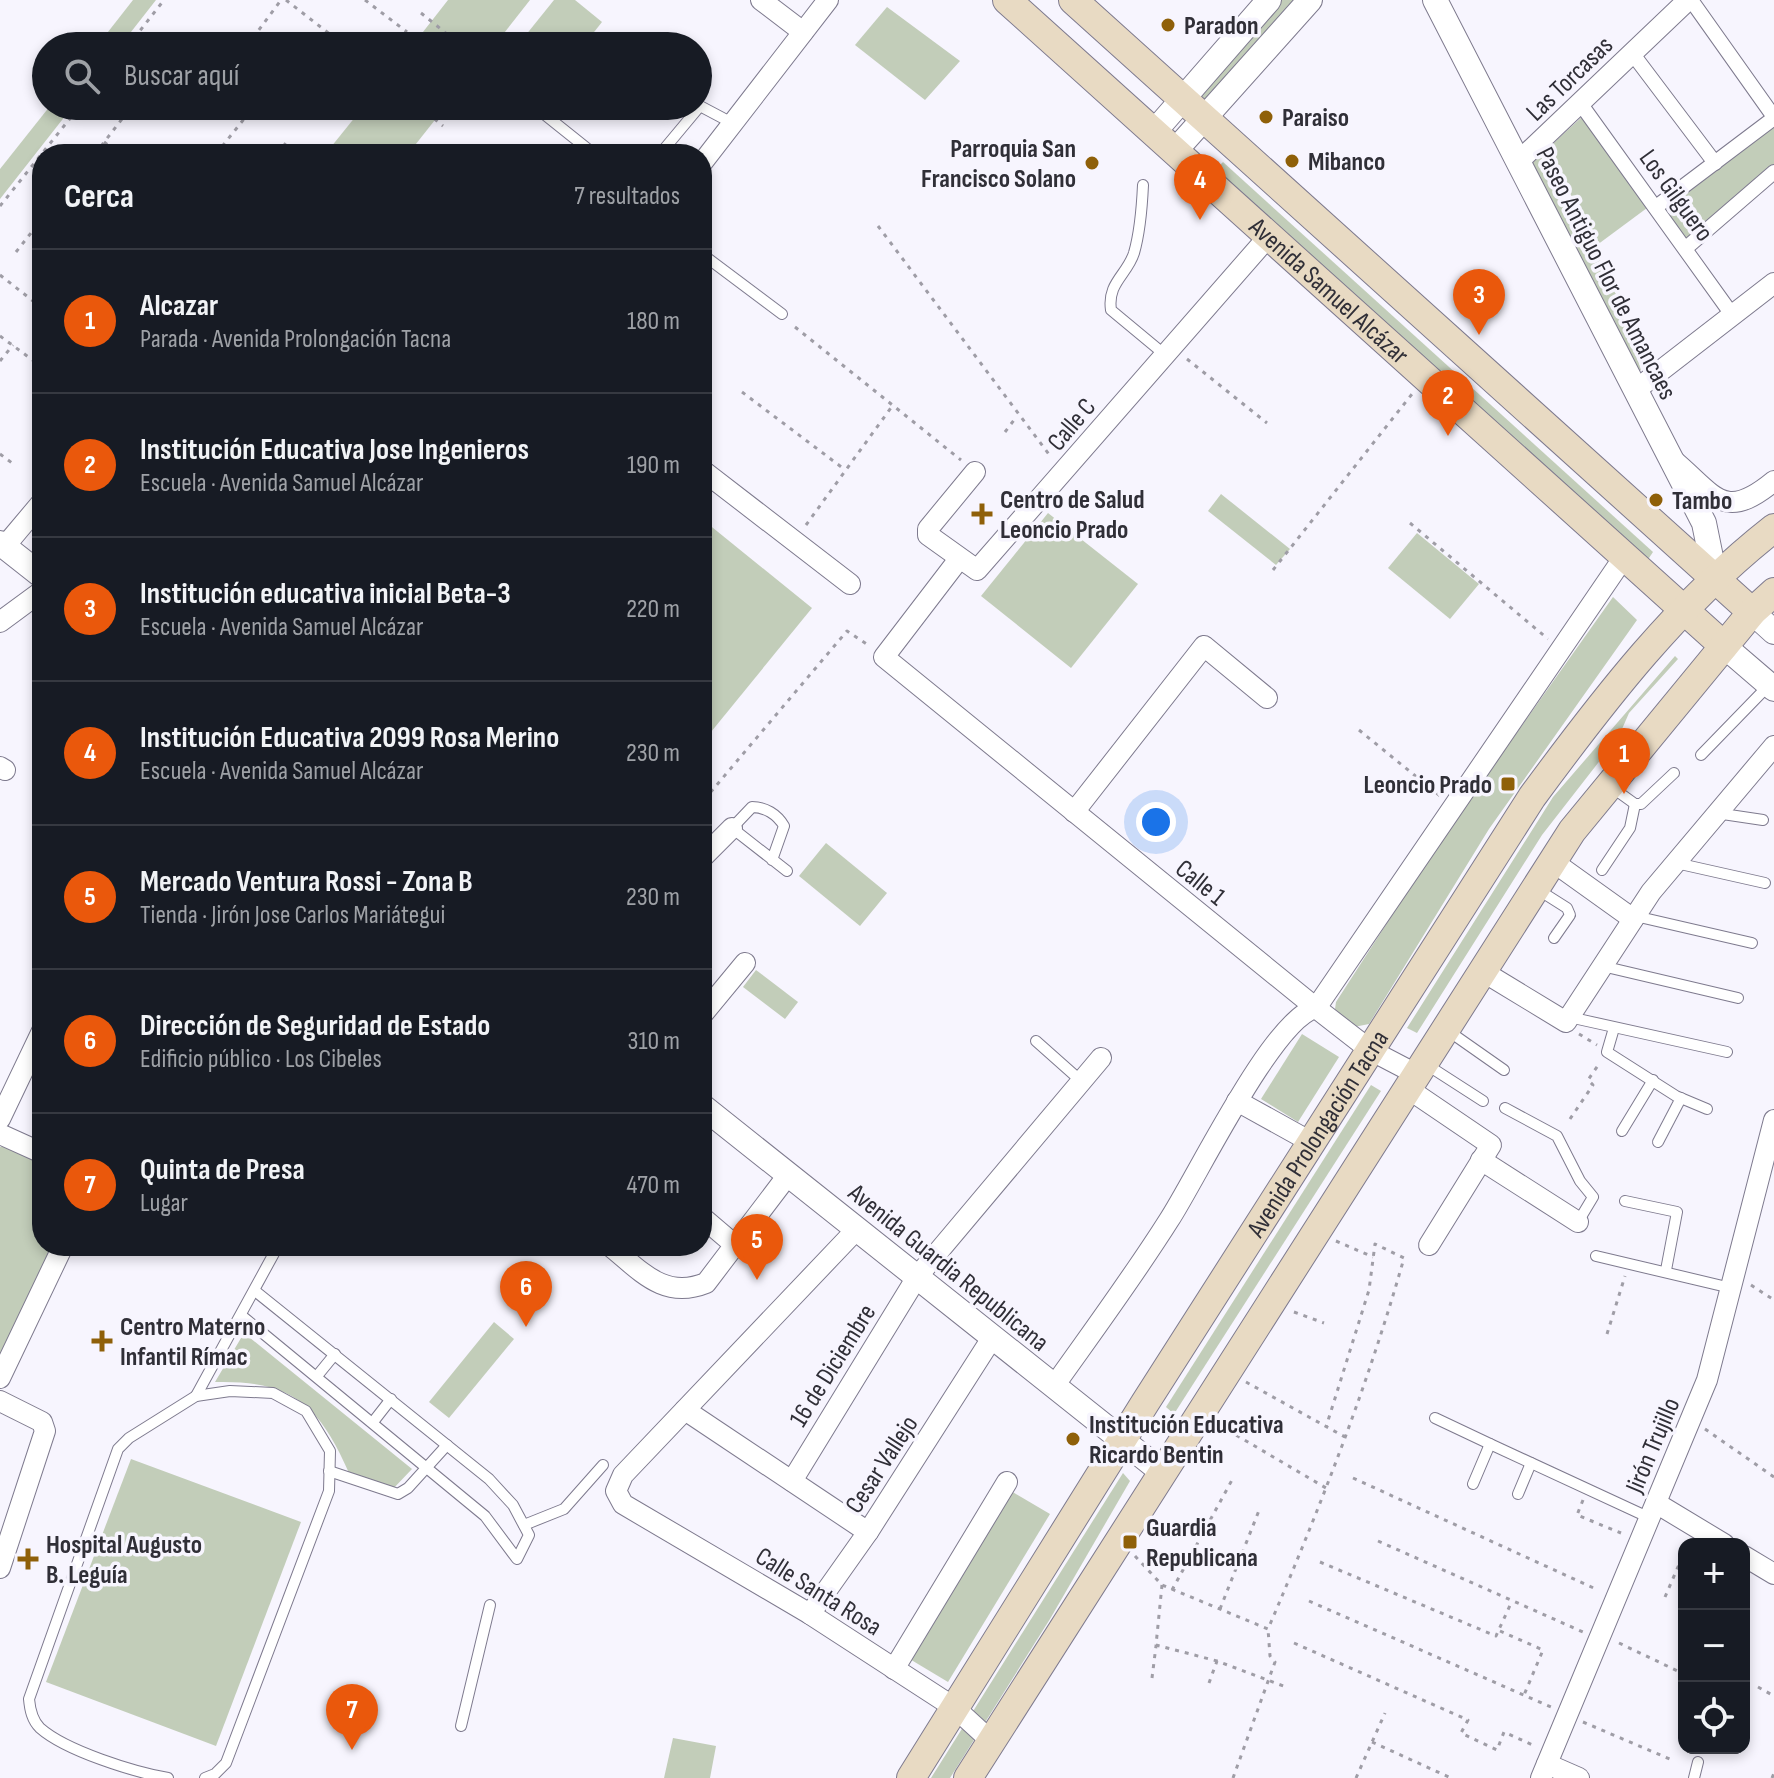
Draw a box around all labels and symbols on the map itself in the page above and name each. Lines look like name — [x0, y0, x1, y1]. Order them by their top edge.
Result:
place label: Paradon — [1184, 11, 1259, 42]
marker: Paradon — [1159, 16, 1177, 34]
street label: Las Torcasas — [1520, 30, 1620, 128]
place label: Paraiso — [1282, 103, 1349, 134]
marker: Paraiso — [1257, 108, 1275, 126]
place label: Parroquia San Francisco Solano — [921, 134, 1076, 195]
street label: Paseo Antiguo Flor de Amancaes — [1529, 142, 1683, 405]
street label: Los Gilguero — [1632, 144, 1719, 248]
place label: Mibanco — [1308, 147, 1385, 178]
marker: Mibanco — [1283, 152, 1301, 170]
marker: Parroquia San Francisco Solano — [1083, 154, 1101, 172]
pin: 4 — [1174, 154, 1226, 220]
street label: Avenida Samuel Alcázar — [1242, 211, 1415, 372]
pin: 3 — [1453, 269, 1505, 335]
pin: 2 — [1422, 370, 1474, 436]
street label: Calle C — [1041, 392, 1103, 458]
place label: Centro de Salud Leoncio Prado — [1000, 485, 1145, 546]
place label: Tambo — [1672, 486, 1732, 517]
marker: Tambo — [1647, 491, 1665, 509]
marker: Centro de Salud Leoncio Prado — [971, 503, 993, 525]
pin: 1 — [1598, 728, 1650, 794]
place label: Leoncio Prado — [1364, 770, 1492, 801]
marker: Leoncio Prado — [1499, 775, 1517, 793]
your location — [1136, 802, 1176, 842]
street label: Calle 1 — [1169, 854, 1231, 913]
street label: Avenida Prolongación Tacna — [1240, 1025, 1396, 1244]
street label: Avenida Guardia Republicana — [841, 1177, 1055, 1359]
pin: 5 — [731, 1214, 783, 1280]
pin: 6 — [500, 1261, 552, 1327]
street label: 16 de Diciembre — [783, 1299, 883, 1433]
place label: Centro Materno Infantil Rímac — [120, 1312, 265, 1373]
marker: Centro Materno Infantil Rímac — [91, 1330, 113, 1352]
street label: Jirón Trujillo — [1619, 1393, 1687, 1499]
street label: Cesar Vallejo — [839, 1410, 925, 1519]
place label: Institución Educativa Ricardo Bentin — [1089, 1410, 1284, 1471]
marker: Institución Educativa Ricardo Bentin — [1064, 1430, 1082, 1448]
place label: Guardia Republicana — [1146, 1513, 1258, 1574]
place label: Hospital Augusto B. Leguía — [46, 1530, 202, 1591]
marker: Guardia Republicana — [1121, 1533, 1139, 1551]
street label: Calle Santa Rosa — [750, 1541, 887, 1643]
marker: Hospital Augusto B. Leguía — [17, 1548, 39, 1570]
pin: 7 — [326, 1684, 378, 1750]

